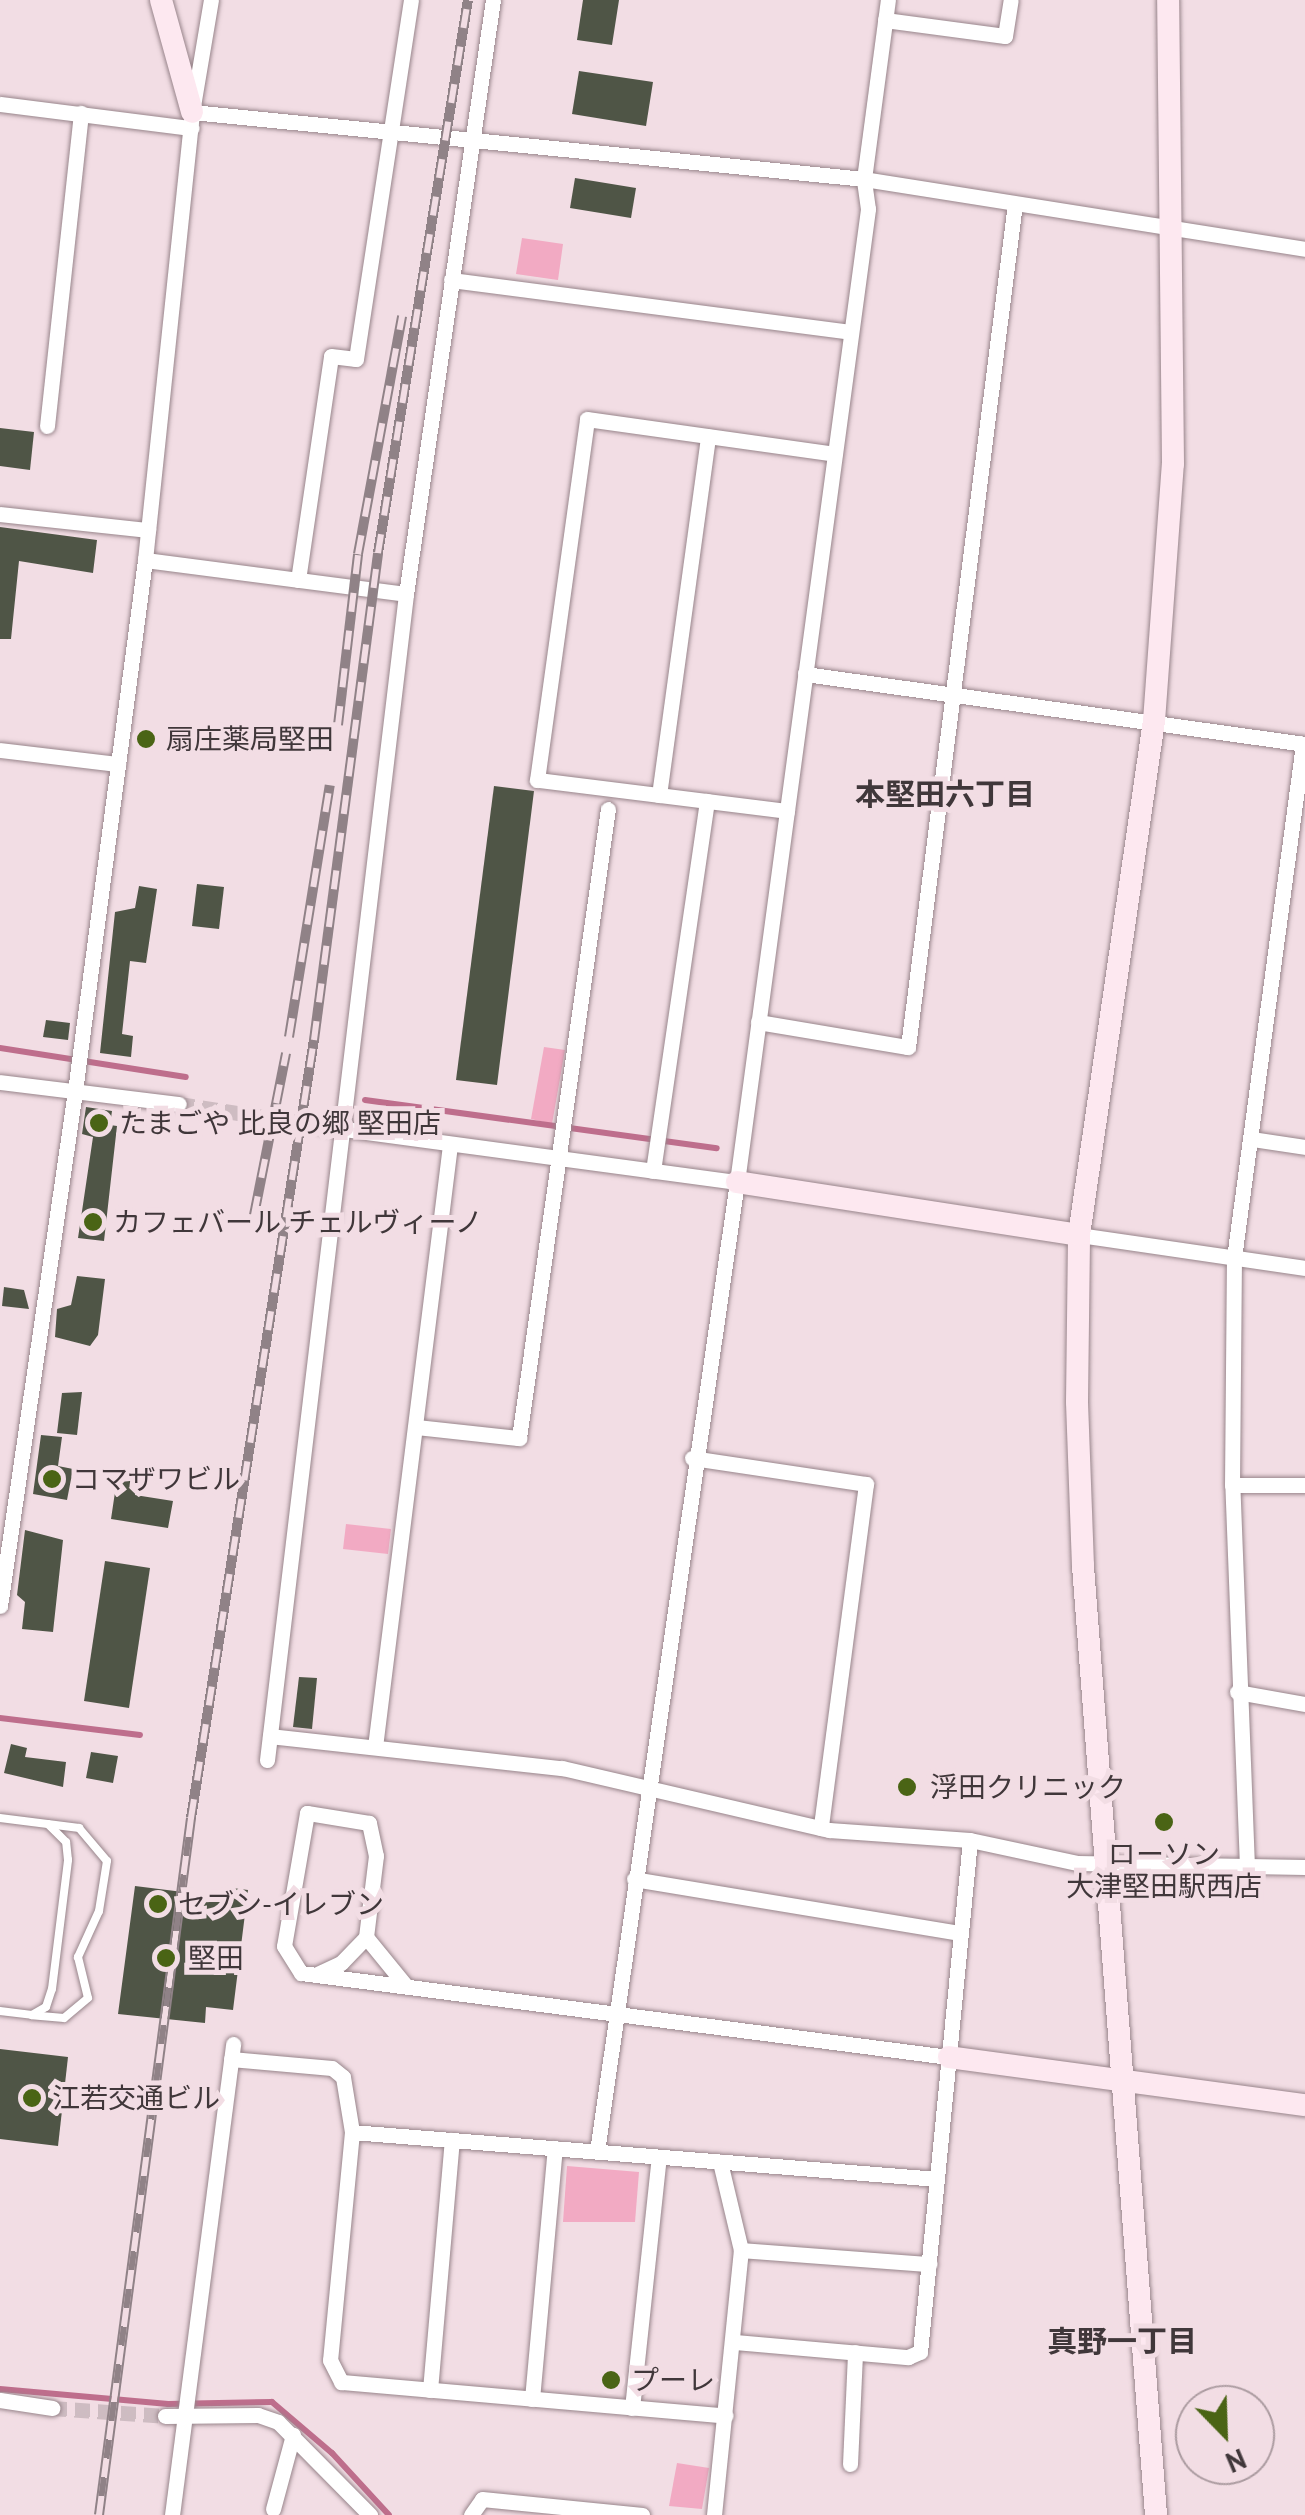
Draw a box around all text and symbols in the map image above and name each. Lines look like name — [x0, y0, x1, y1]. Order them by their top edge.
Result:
place label: 扇庄薬局堅田 — [166, 722, 334, 756]
marker: 扇庄薬局堅田 — [135, 728, 157, 750]
district label: 本堅田六丁目 — [855, 776, 1035, 812]
place label: たまごや 比良の郷 堅田店 — [119, 1106, 442, 1140]
marker: たまごや 比良の郷 堅田店 — [88, 1112, 110, 1134]
place label: カフェバール チェルヴィーノ — [113, 1205, 484, 1239]
marker: カフェバール チェルヴィーノ — [82, 1211, 104, 1233]
place label: コマザワビル — [72, 1462, 240, 1496]
marker: コマザワビル — [41, 1468, 63, 1490]
place label: 浮田クリニック — [930, 1770, 1126, 1804]
marker: 浮田クリニック — [894, 1774, 920, 1800]
marker: ローソン 大津堅田駅西店 — [1153, 1811, 1175, 1833]
place label: ローソン 大津堅田駅西店 — [1066, 1837, 1262, 1903]
place label: セブン-イレブン — [178, 1887, 384, 1921]
marker: セブン-イレブン — [147, 1893, 169, 1915]
place label: 堅田 — [188, 1941, 244, 1975]
marker: 堅田 — [153, 1945, 179, 1971]
place label: 江若交通ビル — [52, 2081, 220, 2115]
marker: 江若交通ビル — [21, 2087, 43, 2109]
district label: 真野一丁目 — [1047, 2323, 1197, 2359]
place label: プーレ — [631, 2363, 715, 2397]
marker: プーレ — [600, 2369, 622, 2391]
north arrow — [1175, 2385, 1275, 2485]
text: N — [1220, 2441, 1252, 2482]

